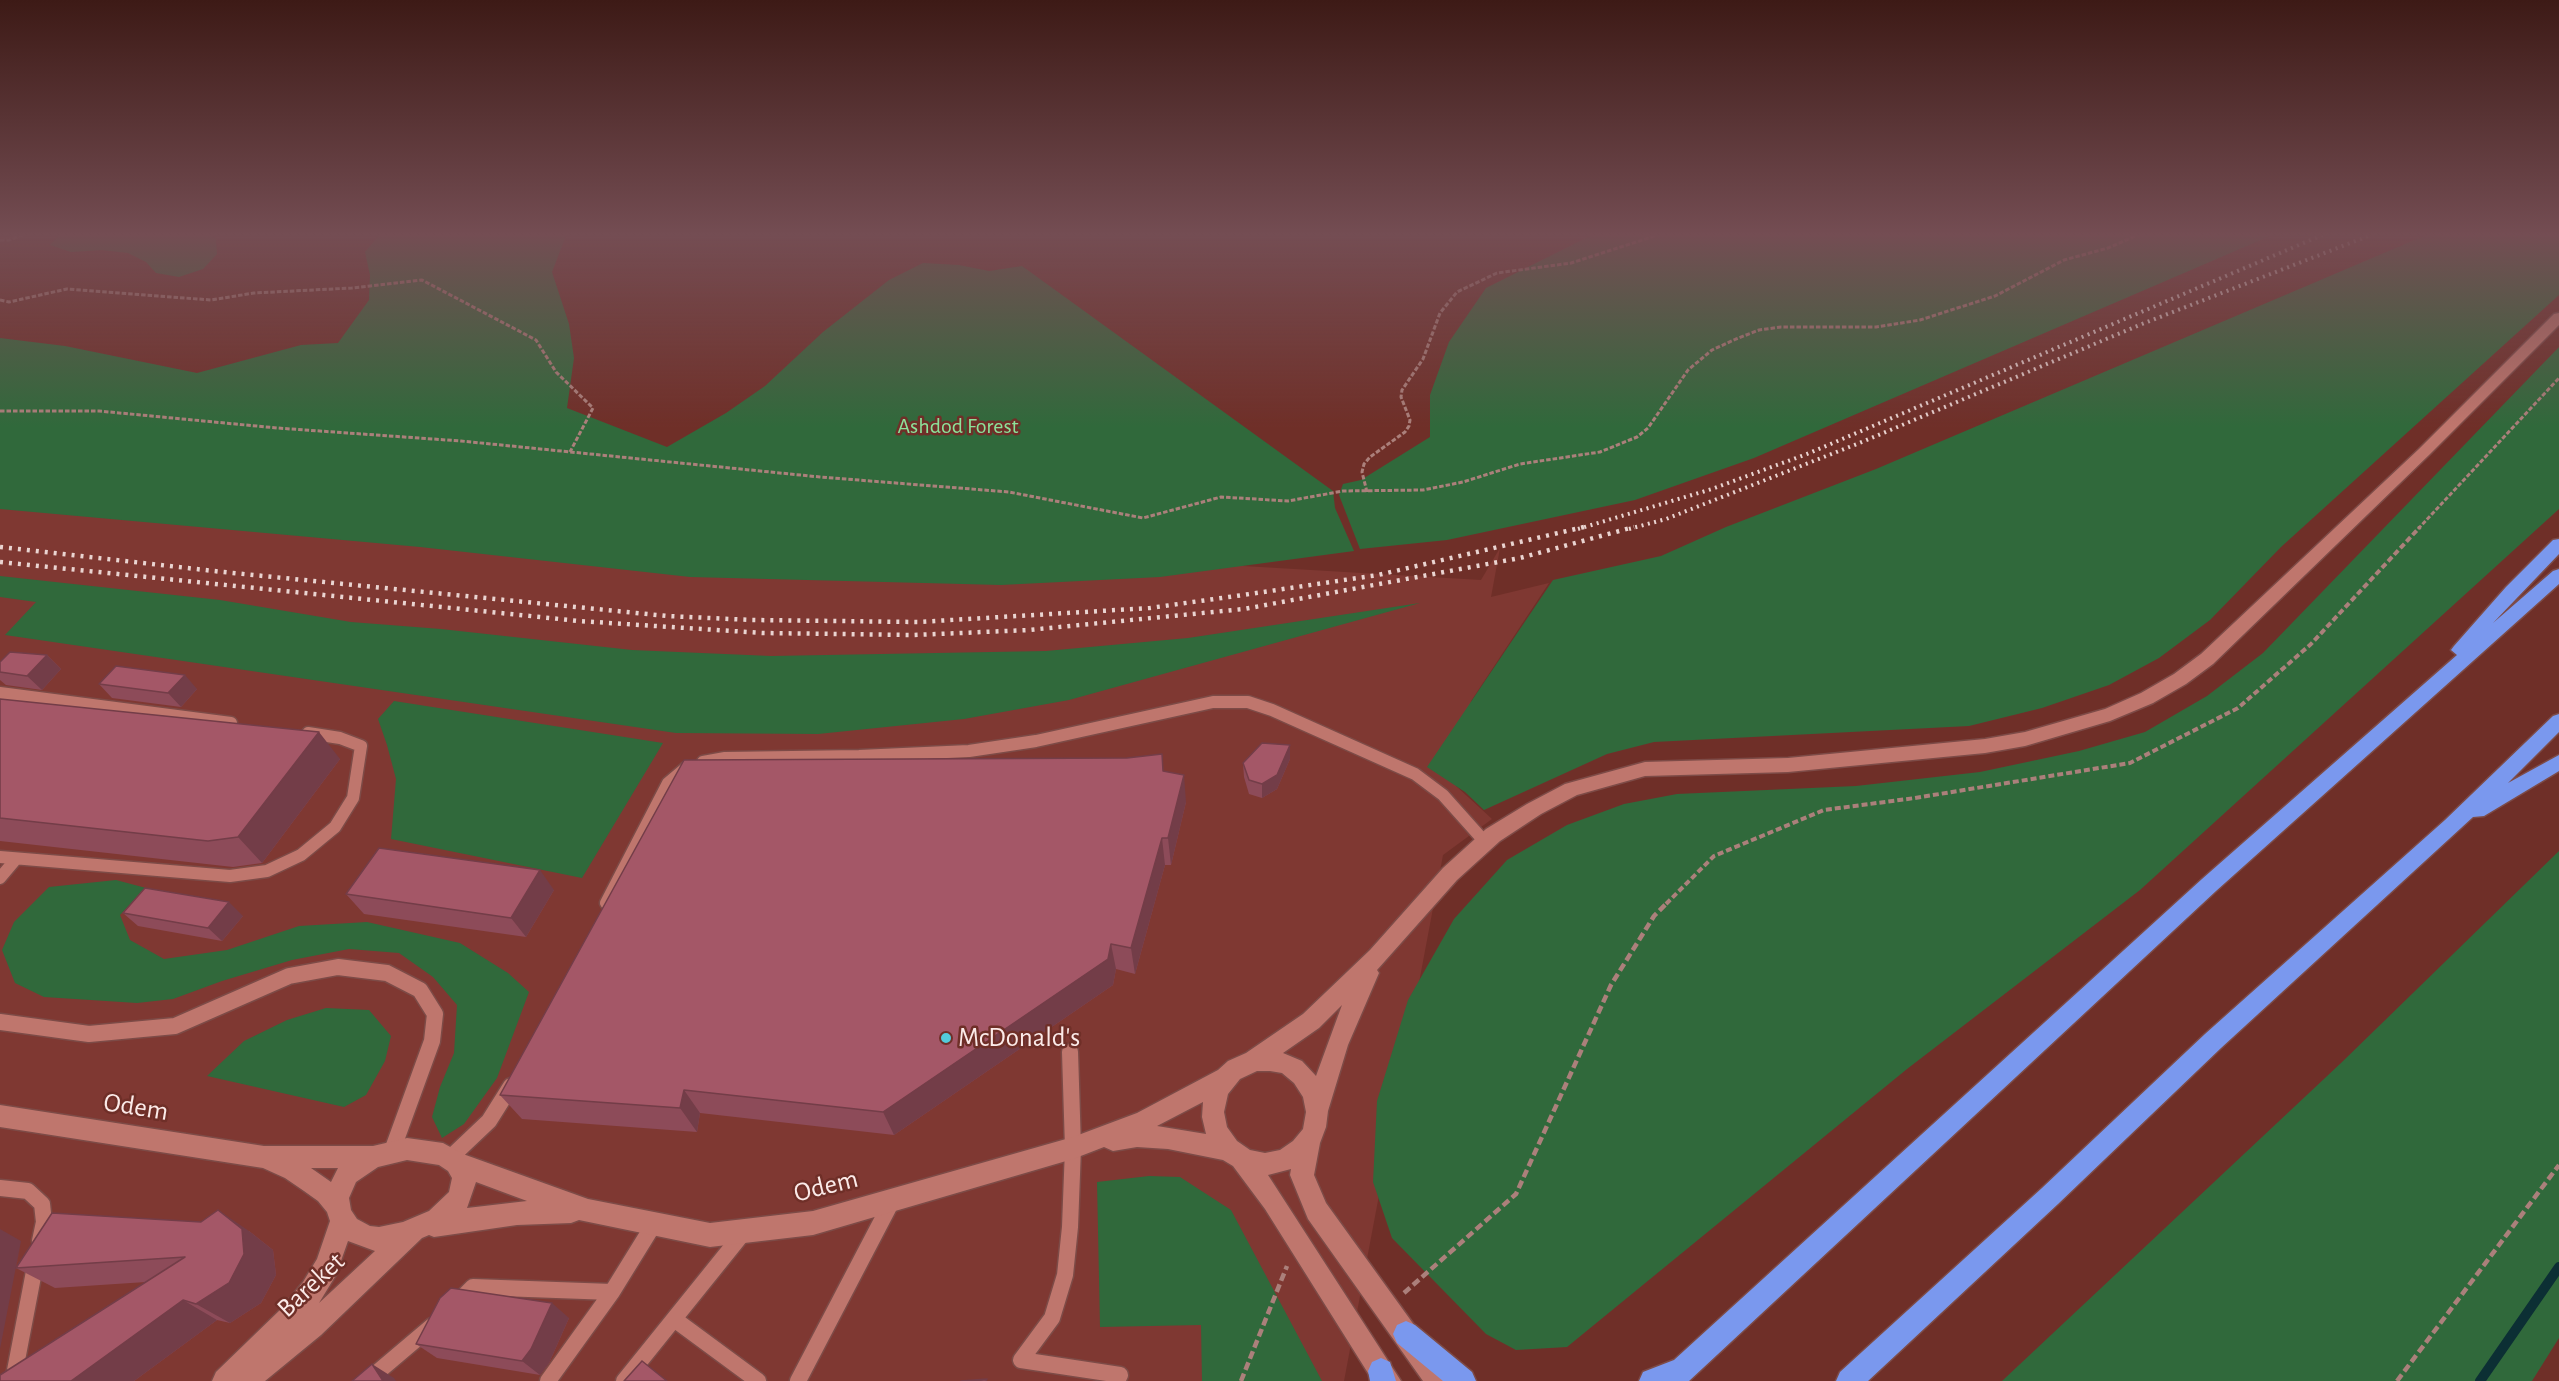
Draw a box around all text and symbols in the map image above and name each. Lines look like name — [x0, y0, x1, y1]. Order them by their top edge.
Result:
park label: Ashdod Forest — [897, 413, 1019, 439]
place label: McDonald's — [958, 1022, 1080, 1054]
marker: McDonald's — [939, 1031, 953, 1045]
street label: Odem — [101, 1086, 171, 1128]
street label: Odem — [790, 1162, 862, 1210]
street label: Bareket — [270, 1246, 352, 1324]

